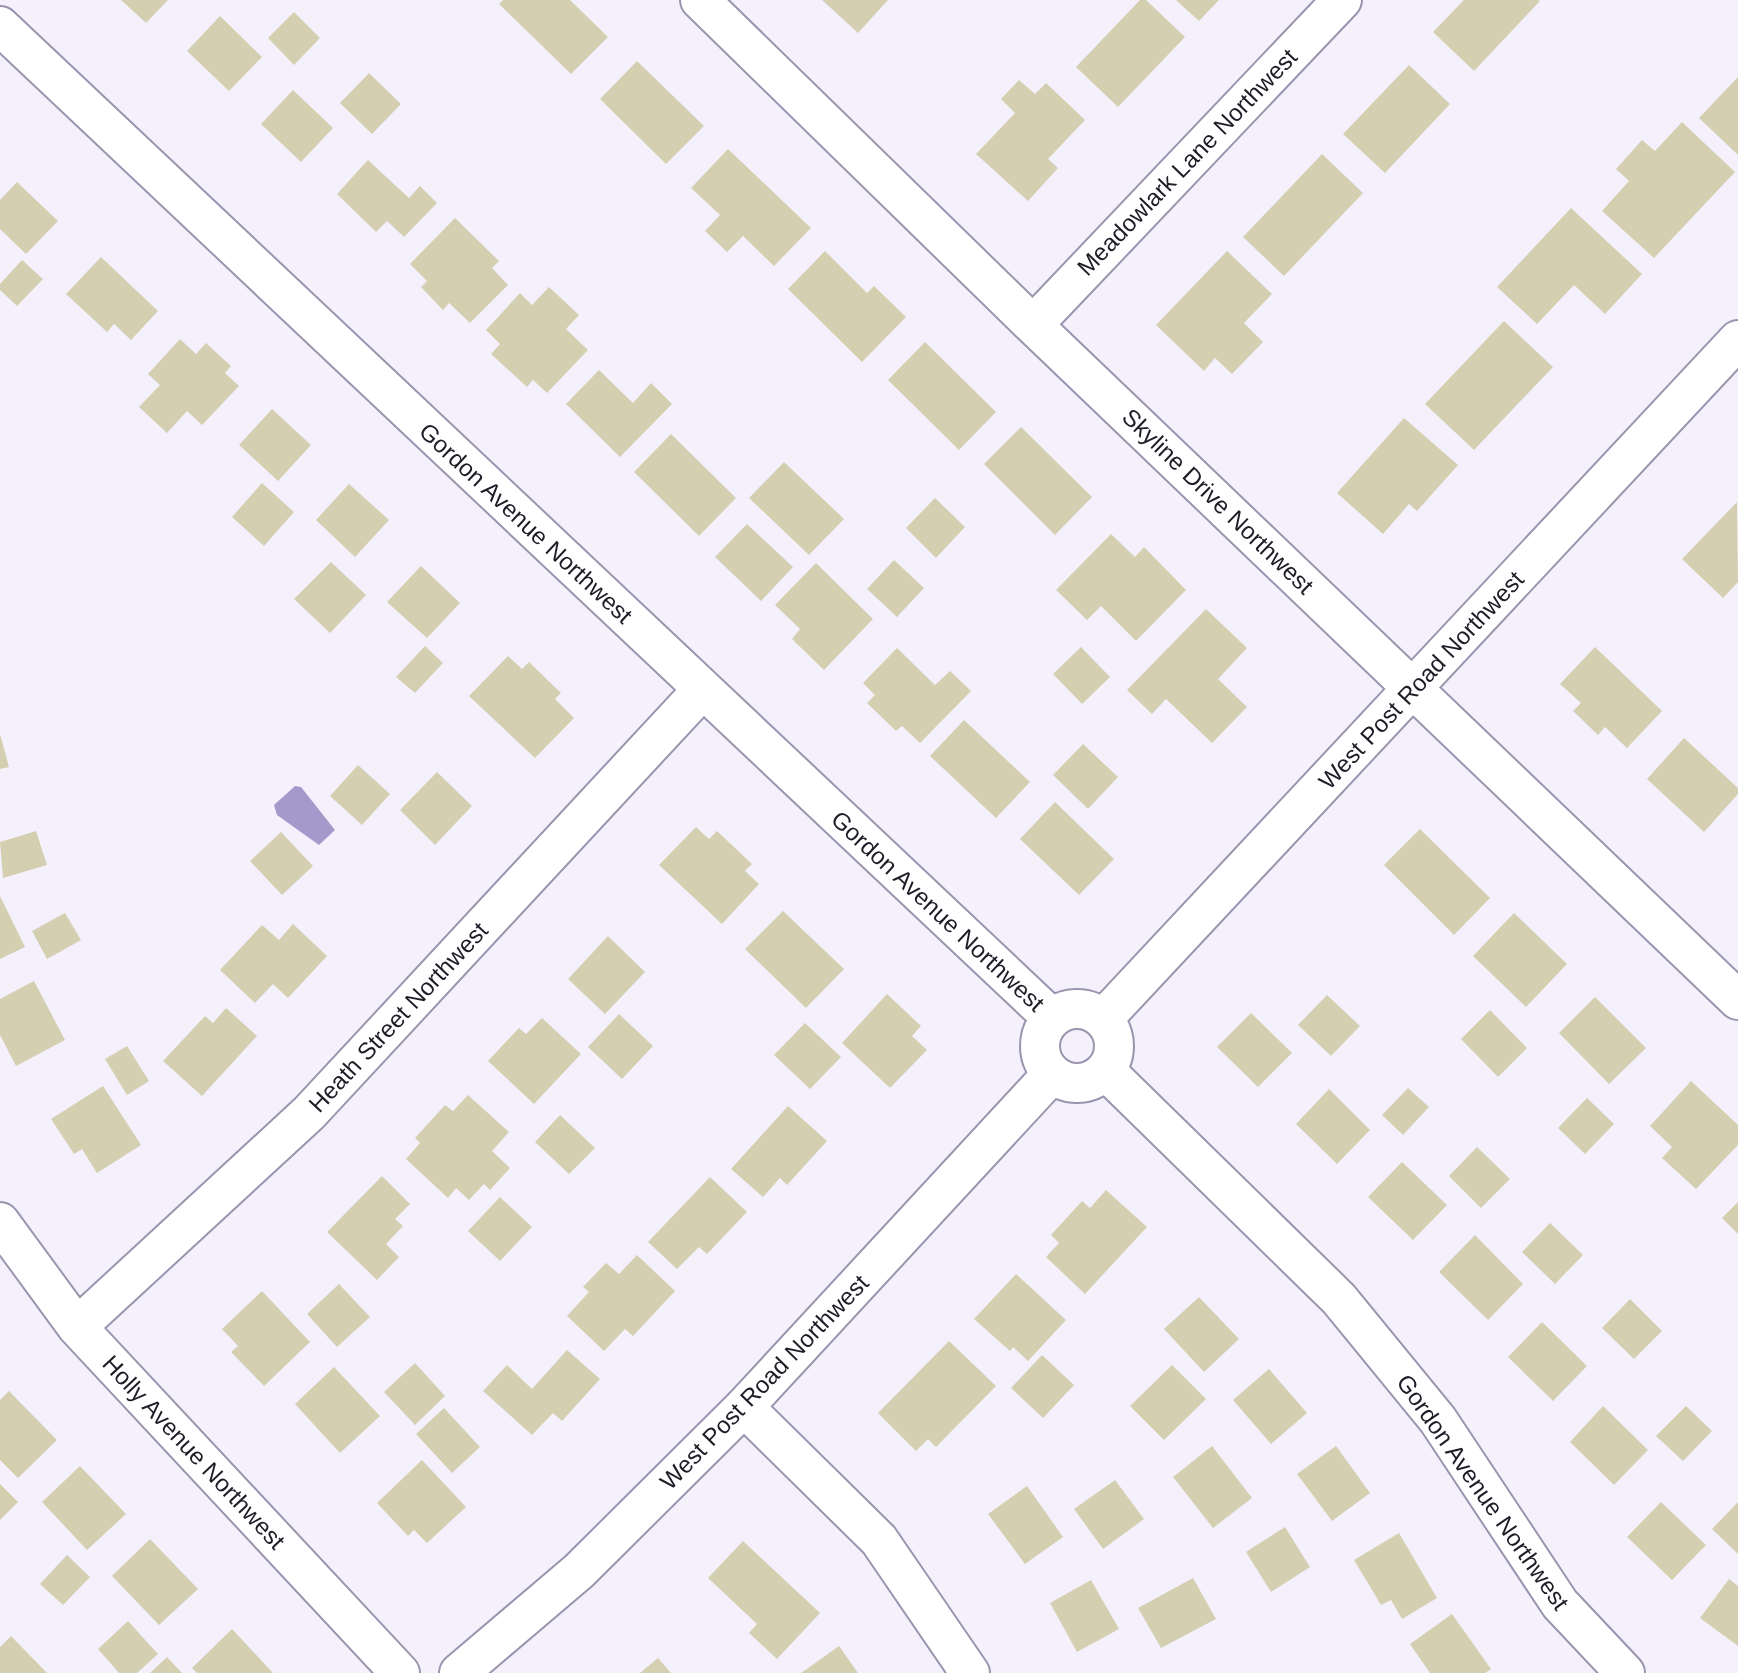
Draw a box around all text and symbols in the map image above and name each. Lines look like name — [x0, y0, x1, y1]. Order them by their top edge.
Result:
street label: Meadowlark Lane Northwest — [1072, 43, 1303, 281]
street label: Skyline Drive Northwest — [1117, 403, 1319, 599]
street label: Gordon Avenue Northwest — [414, 417, 638, 629]
street label: West Post Road Northwest — [1313, 565, 1529, 794]
street label: Gordon Avenue Northwest — [826, 805, 1050, 1017]
street label: Heath Street Northwest — [303, 916, 493, 1117]
street label: West Post Road Northwest — [654, 1269, 874, 1495]
street label: Holly Avenue Northwest — [97, 1350, 291, 1554]
street label: Gordon Avenue Northwest — [1391, 1369, 1575, 1615]

